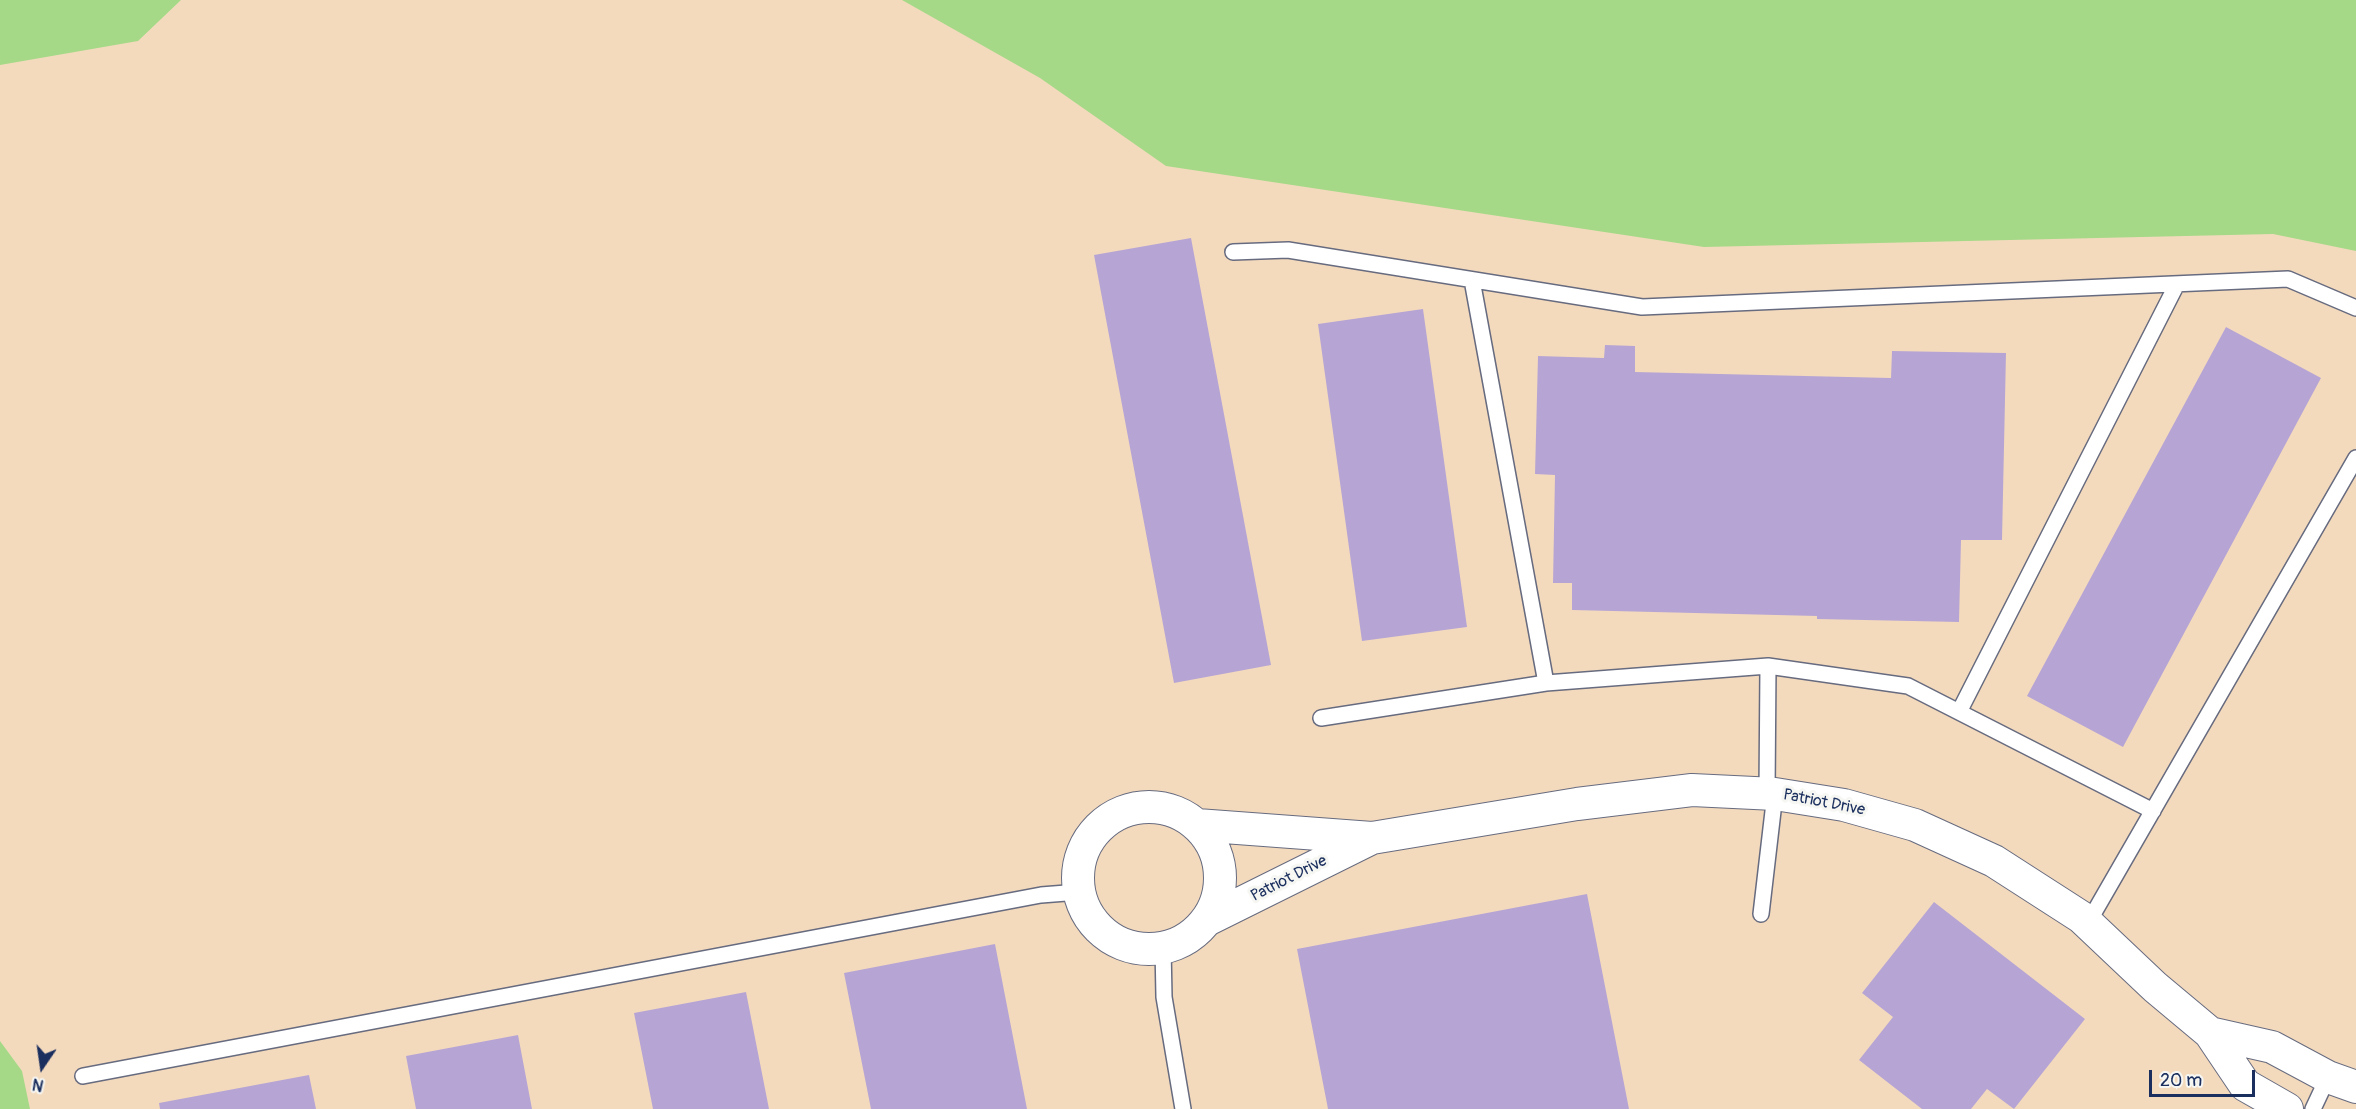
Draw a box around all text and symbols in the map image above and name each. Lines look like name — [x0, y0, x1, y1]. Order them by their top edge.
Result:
street label: Patriot Drive — [1782, 786, 1866, 820]
street label: Patriot Drive — [1248, 852, 1330, 906]
north arrow — [12, 1037, 72, 1097]
scale bar — [2152, 1058, 2258, 1096]
text: 20 m — [2160, 1069, 2202, 1092]
text: N — [30, 1074, 45, 1096]

